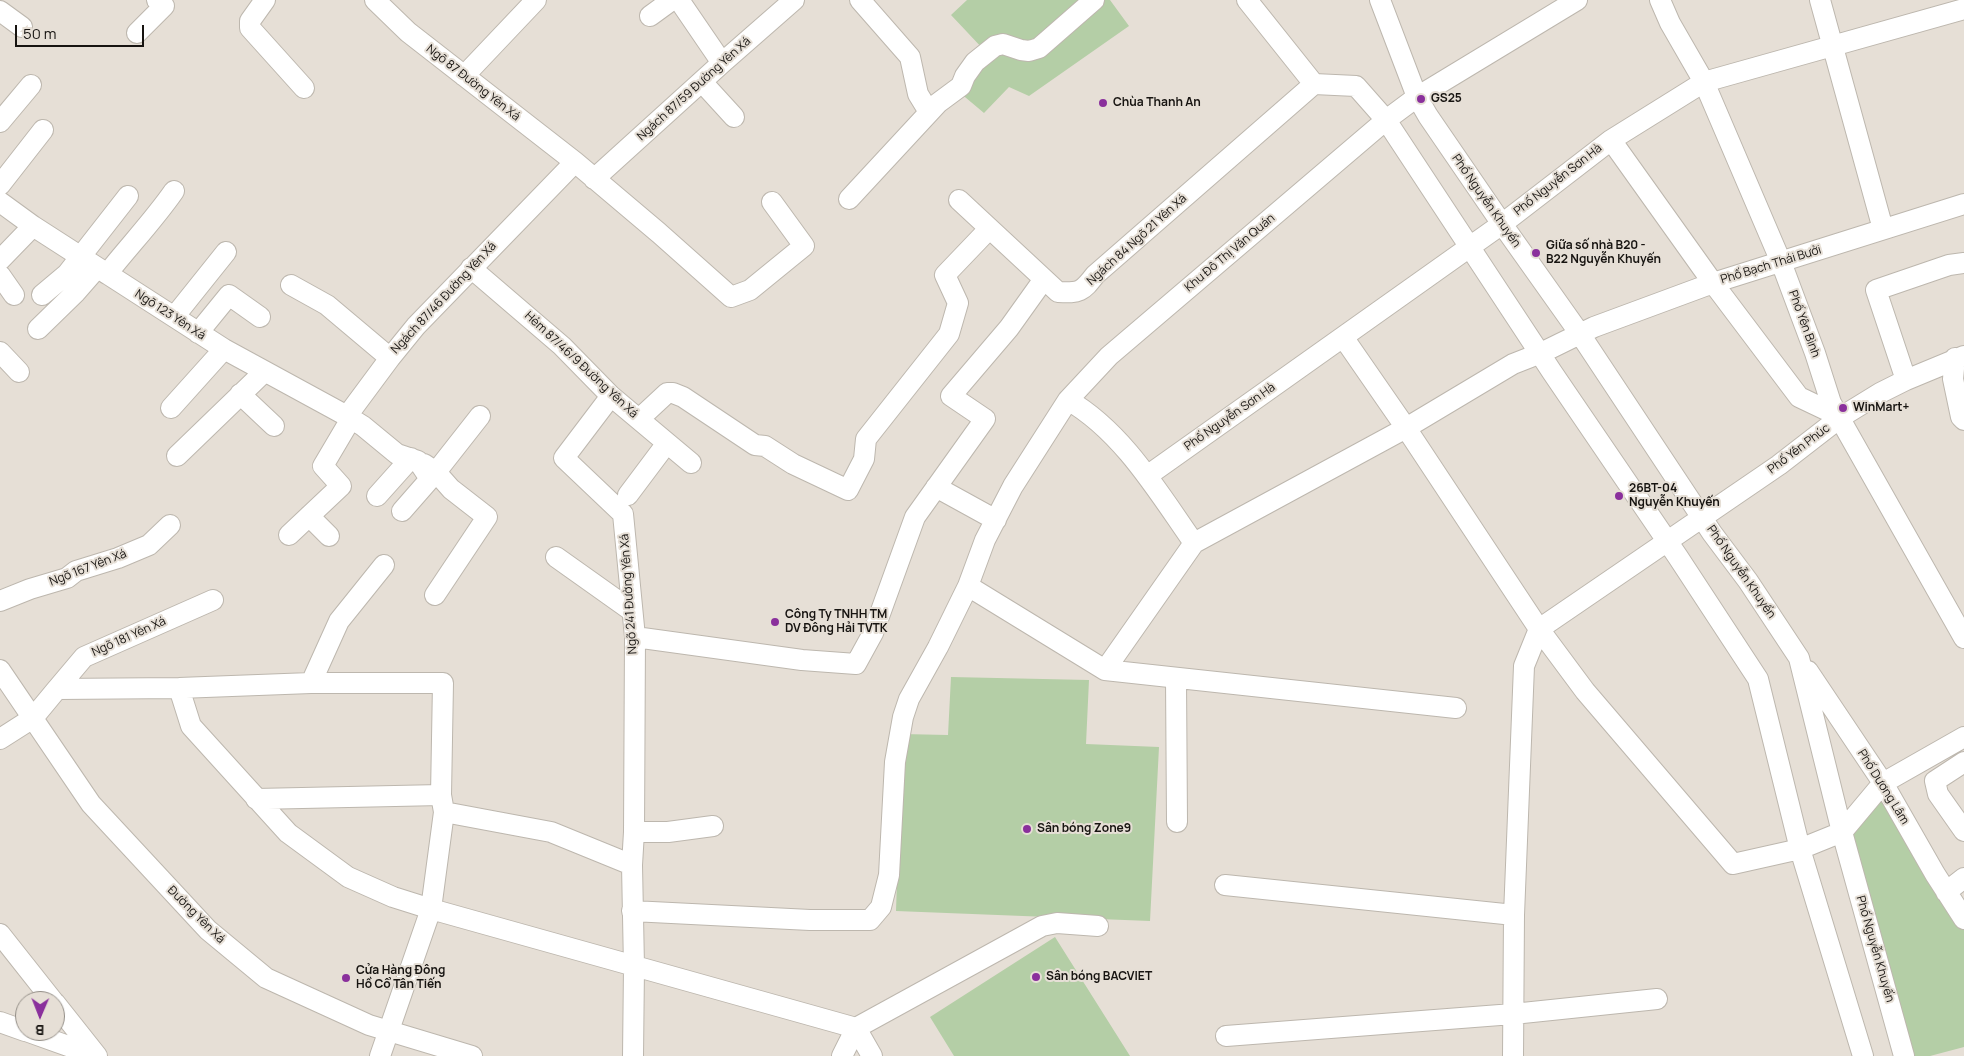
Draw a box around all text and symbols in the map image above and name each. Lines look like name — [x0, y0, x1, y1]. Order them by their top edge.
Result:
scale bar — [18, 15, 146, 47]
text: 50 m — [23, 23, 57, 44]
street label: Ngách 87/59 Đường Yên Xá — [634, 34, 754, 144]
street label: Ngõ 87 Đường Yên Xá — [423, 42, 523, 124]
place label: GS25 — [1431, 92, 1462, 106]
marker: GS25 — [1415, 93, 1427, 105]
place label: Chùa Thanh An — [1113, 96, 1201, 110]
marker: Chùa Thanh An — [1097, 97, 1109, 109]
street label: Phố Nguyễn Sơn Hà — [1511, 141, 1605, 219]
street label: Phố Nguyễn Khuyến — [1448, 152, 1524, 250]
street label: Ngách 84 Ngõ 21 Yên Xá — [1084, 191, 1190, 289]
street label: Khu Đô Thị Văn Quán — [1182, 211, 1278, 295]
street label: Ngách 87/46 Đường Yên Xá — [388, 239, 500, 357]
place label: Giữa số nhà B20 - B22 Nguyễn Khuyến — [1546, 239, 1661, 267]
street label: Phố Bạch Thái Bưởi — [1719, 243, 1823, 287]
marker: Giữa số nhà B20 - B22 Nguyễn Khuyến — [1530, 247, 1542, 259]
street label: Ngõ 123 Yên Xá — [132, 287, 208, 343]
street label: Phố Yên Bình — [1785, 288, 1823, 360]
street label: Hẻm 87/46/9 Đường Yên Xá — [521, 309, 641, 421]
street label: Phố Nguyễn Sơn Hà — [1182, 380, 1278, 454]
place label: WinMart+ — [1853, 401, 1909, 415]
marker: WinMart+ — [1837, 402, 1849, 414]
street label: Phố Yên Phúc — [1765, 421, 1833, 477]
place label: 26BT-04 Nguyễn Khuyến — [1629, 482, 1720, 510]
marker: 26BT-04 Nguyễn Khuyến — [1613, 490, 1625, 502]
street label: Phố Nguyễn Khuyến — [1703, 523, 1779, 621]
street label: Ngõ 241 Đường Yên Xá — [618, 533, 640, 655]
street label: Ngõ 167 Yên Xá — [47, 547, 129, 589]
place label: Công Ty TNHH TM DV Đông Hải TVTK — [785, 608, 888, 636]
street label: Ngõ 181 Yên Xá — [90, 614, 168, 660]
marker: Công Ty TNHH TM DV Đông Hải TVTK — [769, 616, 781, 628]
street label: Phố Dương Lâm — [1854, 747, 1912, 827]
place label: Sân bóng Zone9 — [1037, 822, 1131, 836]
marker: Sân bóng Zone9 — [1021, 823, 1033, 835]
street label: Đường Yên Xá — [164, 883, 228, 947]
street label: Phố Nguyễn Khuyến — [1853, 894, 1897, 1004]
place label: Cửa Hàng Đông Hồ Cổ Tân Tiến — [356, 964, 445, 992]
place label: Sân bóng BACVIET — [1046, 970, 1152, 984]
marker: Sân bóng BACVIET — [1030, 971, 1042, 983]
marker: Cửa Hàng Đông Hồ Cổ Tân Tiến — [340, 972, 352, 984]
north arrow — [15, 991, 65, 1041]
text: B — [35, 1021, 44, 1040]

